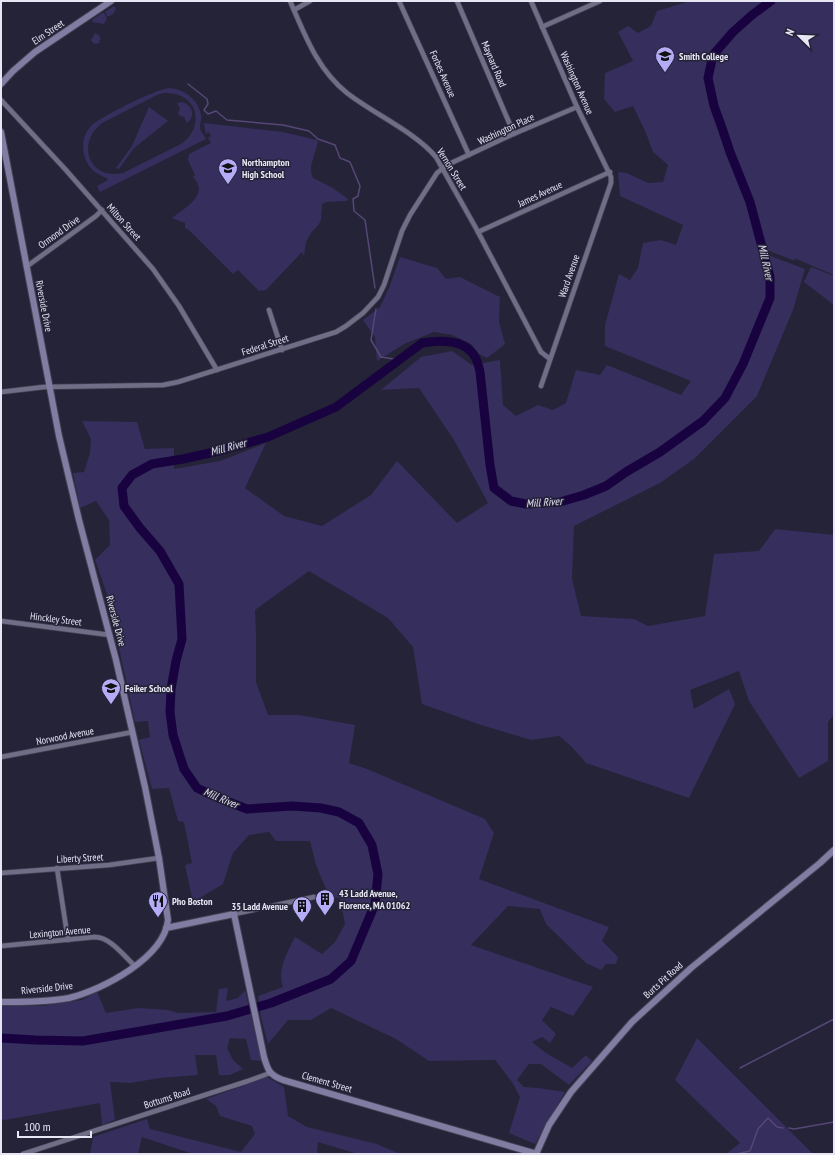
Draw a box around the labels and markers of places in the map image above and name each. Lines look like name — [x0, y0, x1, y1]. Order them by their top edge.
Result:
school or university icon: Smith College — [654, 45, 676, 73]
place label: Smith College — [679, 50, 728, 63]
place label: Northampton High School — [242, 156, 290, 181]
school or university icon: Northampton High School — [217, 157, 239, 185]
school or university icon: Feiker School — [100, 677, 122, 705]
place label: Feiker School — [125, 682, 173, 695]
place label: 43 Ladd Avenue, Florence, MA 01062 — [339, 887, 410, 912]
building icon: 43 Ladd Avenue, Florence, MA 01062 — [314, 888, 336, 916]
restaurant icon: Pho Boston — [147, 890, 169, 918]
place label: Pho Boston — [172, 895, 213, 908]
building icon: 35 Ladd Avenue — [291, 895, 313, 923]
place label: 35 Ladd Avenue — [231, 900, 288, 913]

